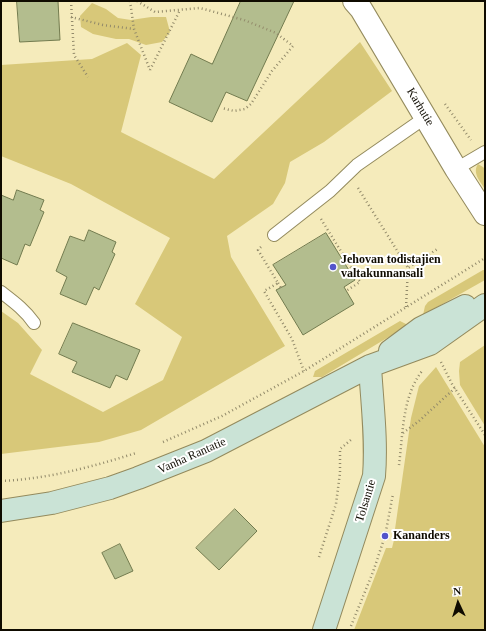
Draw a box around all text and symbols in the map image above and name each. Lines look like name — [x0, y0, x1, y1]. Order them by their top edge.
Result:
street label: Karhutie — [403, 85, 437, 129]
place label: Jehovan todistajien valtakunnansali — [341, 253, 441, 281]
marker: Jehovan todistajien valtakunnansali — [328, 262, 338, 272]
street label: Vanha Rantatie — [156, 435, 228, 477]
street label: Tolsantie — [353, 478, 379, 524]
place label: Kananders — [393, 529, 450, 543]
marker: Kananders — [380, 531, 390, 541]
north arrow — [438, 583, 478, 623]
text: N — [453, 585, 462, 597]

